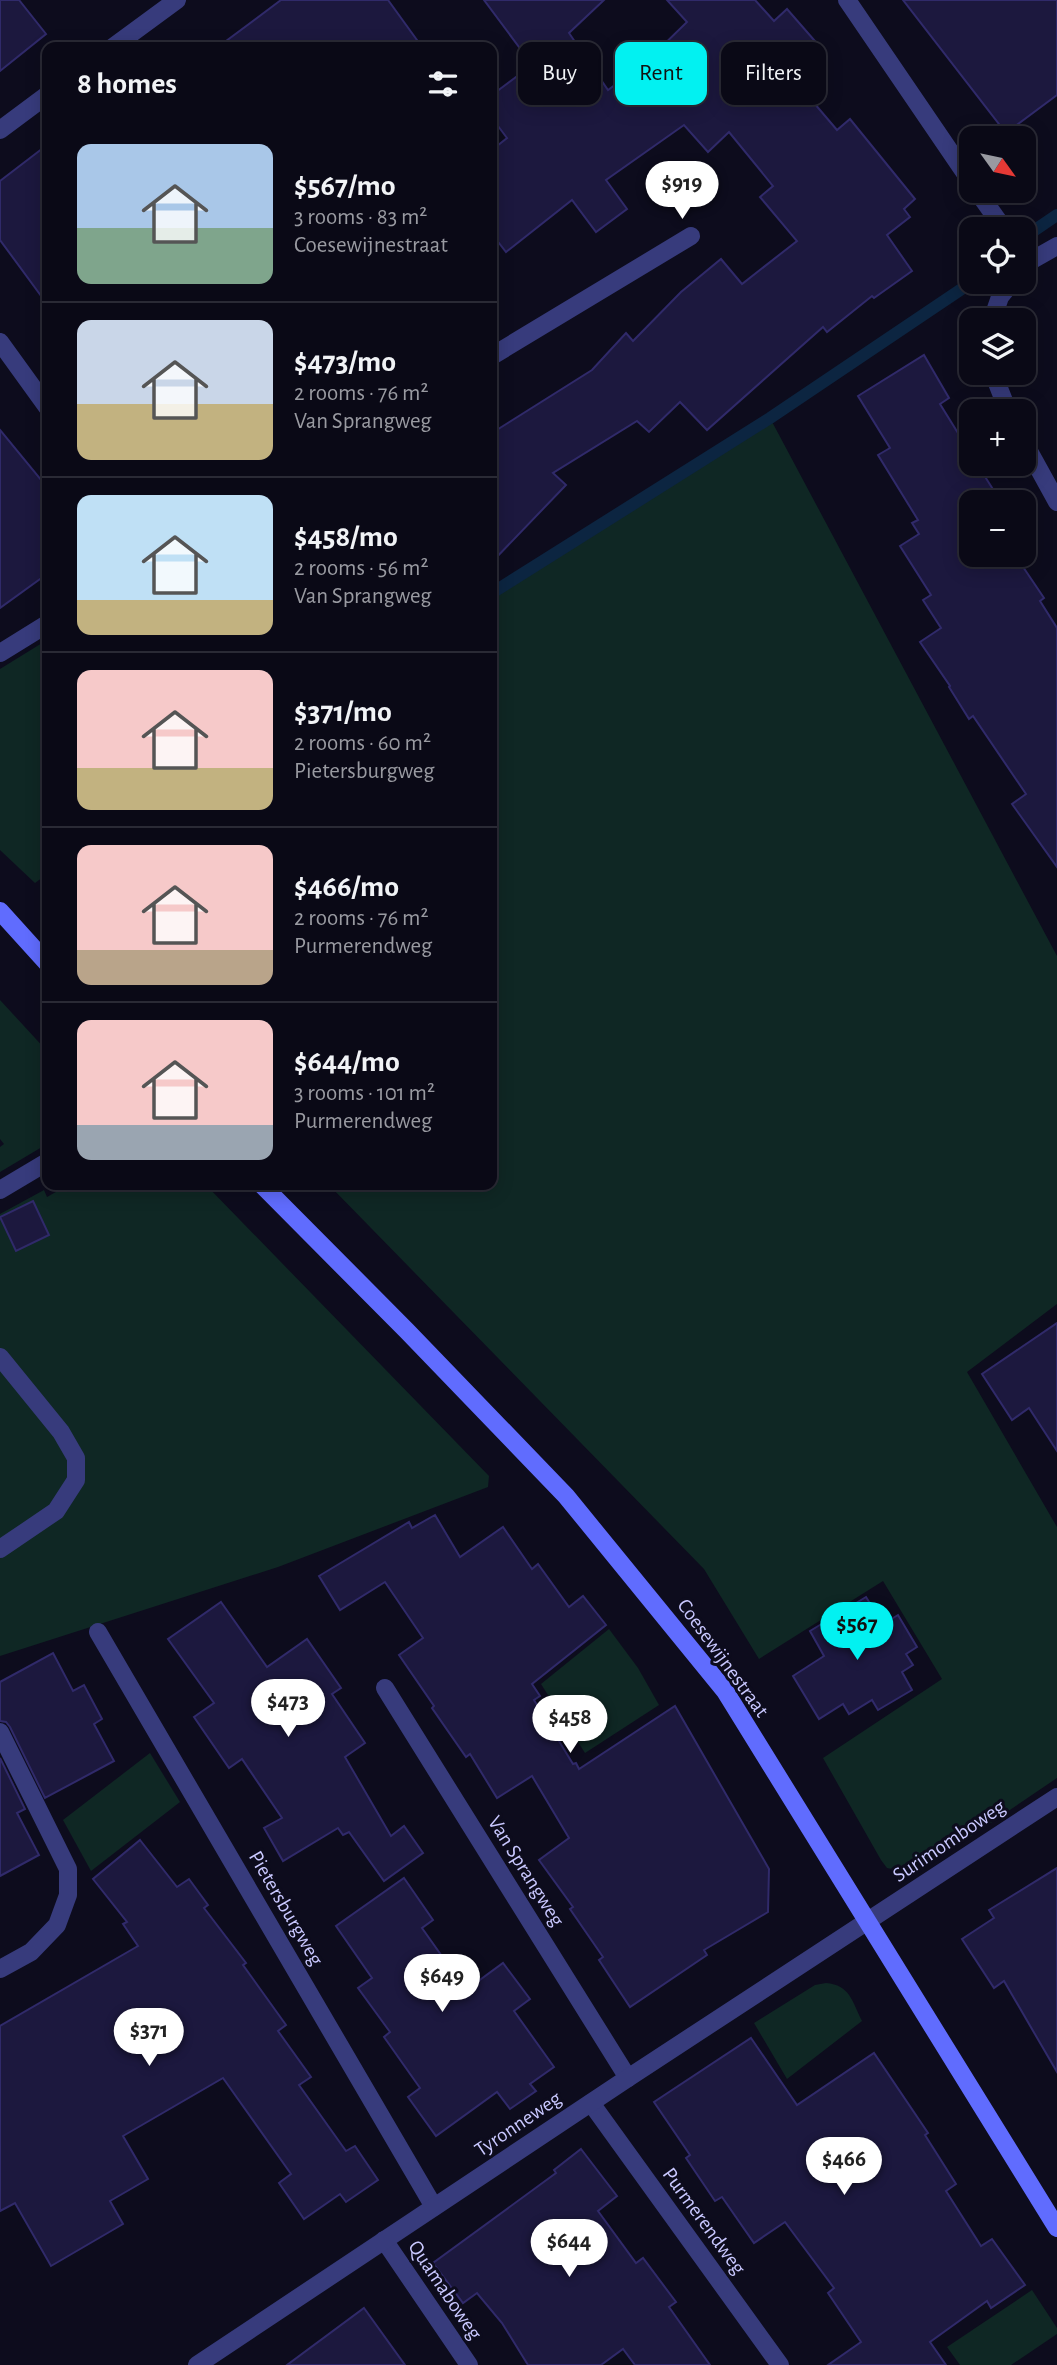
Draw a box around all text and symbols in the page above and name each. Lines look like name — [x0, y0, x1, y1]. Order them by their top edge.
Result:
chip: Buy — [518, 42, 601, 105]
chip: Rent — [615, 42, 707, 105]
chip: Filters — [721, 42, 826, 105]
icon: filters — [424, 65, 462, 103]
text: 8 homes — [77, 69, 177, 99]
north arrow — [959, 126, 1036, 203]
map controls — [959, 126, 1036, 567]
pin: $919 — [641, 162, 723, 221]
text: $567/mo — [294, 171, 395, 201]
icon: home — [133, 172, 217, 256]
text: $919 — [662, 172, 702, 195]
text: 3 rooms · 83 m² — [294, 206, 427, 229]
button: locate — [959, 217, 1036, 294]
text: Coesewijnestraat — [294, 234, 448, 257]
button: layers — [959, 308, 1036, 385]
text: $473/mo — [294, 347, 396, 377]
icon: home — [133, 348, 217, 432]
text: 2 rooms · 76 m² — [294, 382, 428, 405]
button: + — [959, 399, 1036, 476]
text: Van Sprangweg — [294, 410, 432, 433]
button: − — [959, 490, 1036, 567]
text: $458/mo — [294, 522, 398, 552]
icon: home — [133, 523, 217, 607]
text: 2 rooms · 56 m² — [294, 557, 428, 580]
text: Van Sprangweg — [294, 585, 432, 608]
text: $371/mo — [294, 697, 392, 727]
icon: home — [133, 698, 217, 782]
text: 2 rooms · 60 m² — [294, 732, 431, 755]
text: Pietersburgweg — [294, 760, 434, 783]
text: $466/mo — [294, 872, 399, 902]
icon: home — [133, 873, 217, 957]
text: 2 rooms · 76 m² — [294, 907, 428, 930]
text: Purmerendweg — [294, 935, 432, 958]
text: $644/mo — [294, 1047, 400, 1077]
icon: home — [133, 1048, 217, 1132]
text: 3 rooms · 101 m² — [294, 1082, 435, 1105]
text: Purmerendweg — [294, 1110, 432, 1133]
street label: Coesewijnestraat — [673, 1595, 773, 1721]
pin: $567 — [816, 1602, 898, 1662]
text: $567 — [836, 1613, 878, 1636]
pin: $473 — [247, 1680, 329, 1739]
text: $473 — [267, 1690, 309, 1713]
pin: $458 — [529, 1696, 611, 1755]
text: $458 — [548, 1706, 592, 1729]
street label: Surimomboweg — [889, 1795, 1010, 1886]
street label: Van Sprangweg — [484, 1812, 569, 1930]
street label: Pietersburgweg — [245, 1847, 328, 1969]
pin: $649 — [401, 1954, 483, 2014]
text: $649 — [420, 1965, 464, 1988]
pin: $371 — [108, 2008, 190, 2068]
text: $371 — [130, 2019, 168, 2042]
street label: Tyronneweg — [471, 2087, 566, 2161]
pin: $466 — [803, 2138, 885, 2197]
text: $466 — [822, 2148, 866, 2171]
street label: Purmerendweg — [658, 2164, 750, 2279]
pin: $644 — [528, 2220, 610, 2279]
text: $644 — [547, 2230, 591, 2253]
street label: Quamaboweg — [404, 2237, 486, 2344]

